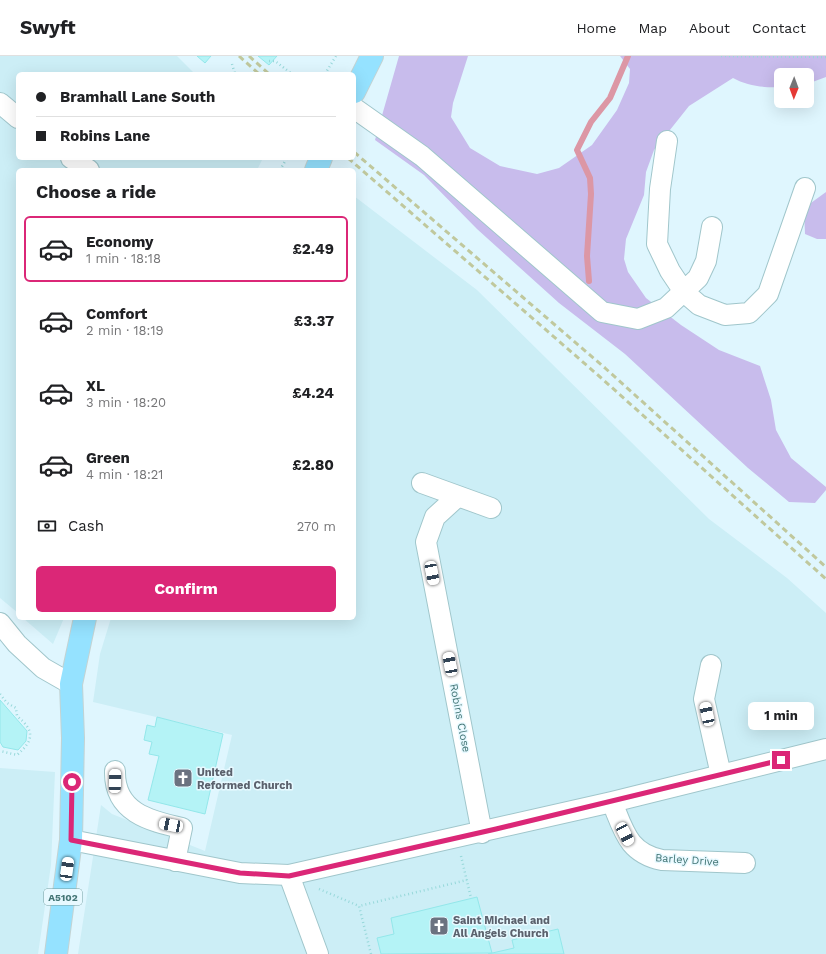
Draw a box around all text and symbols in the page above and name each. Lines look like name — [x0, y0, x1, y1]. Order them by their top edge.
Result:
text: Swyft — [20, 16, 76, 39]
text: Home — [576, 20, 616, 36]
text: Map — [638, 20, 667, 36]
text: About — [689, 20, 730, 36]
text: Contact — [752, 20, 806, 36]
north arrow — [774, 68, 814, 108]
map controls — [774, 68, 814, 108]
text: Bramhall Lane South — [60, 88, 215, 106]
text: Robins Lane — [60, 127, 150, 145]
text: Choose a ride — [36, 181, 156, 202]
icon: car — [38, 231, 74, 267]
text: Economy — [86, 233, 153, 251]
text: £2.49 — [293, 240, 334, 258]
text: 1 min · 18:18 — [86, 251, 161, 266]
icon: car — [38, 303, 74, 339]
text: Comfort — [86, 305, 147, 323]
text: £3.37 — [294, 312, 334, 330]
text: 2 min · 18:19 — [86, 323, 163, 338]
icon: car — [38, 375, 74, 411]
text: XL — [86, 377, 105, 395]
text: £4.24 — [292, 384, 334, 402]
text: 3 min · 18:20 — [86, 395, 166, 410]
icon: car — [38, 447, 74, 483]
text: Green — [86, 449, 130, 467]
text: £2.80 — [292, 456, 334, 474]
text: 4 min · 18:21 — [86, 467, 163, 482]
icon: cash — [36, 515, 58, 537]
text: Cash — [68, 517, 104, 535]
text: 270 m — [297, 519, 336, 534]
car — [424, 560, 440, 586]
button: Confirm — [36, 566, 336, 612]
car — [442, 651, 458, 677]
street label: Robins Close — [447, 683, 473, 753]
car — [699, 701, 715, 727]
callout: 1 min — [748, 702, 814, 730]
text: 1 min — [764, 708, 798, 723]
route end — [772, 751, 790, 769]
place label: United Reformed Church — [197, 766, 292, 792]
church icon: United Reformed Church — [172, 767, 194, 789]
car — [109, 769, 121, 793]
route start — [63, 773, 81, 791]
car — [158, 817, 184, 833]
car — [614, 821, 636, 847]
street label: Barley Drive — [655, 851, 719, 869]
car — [59, 856, 75, 882]
road number: A5102 — [44, 889, 82, 905]
place label: Saint Michael and All Angels Church — [453, 914, 550, 940]
church icon: Saint Michael and All Angels Church — [428, 915, 450, 937]

